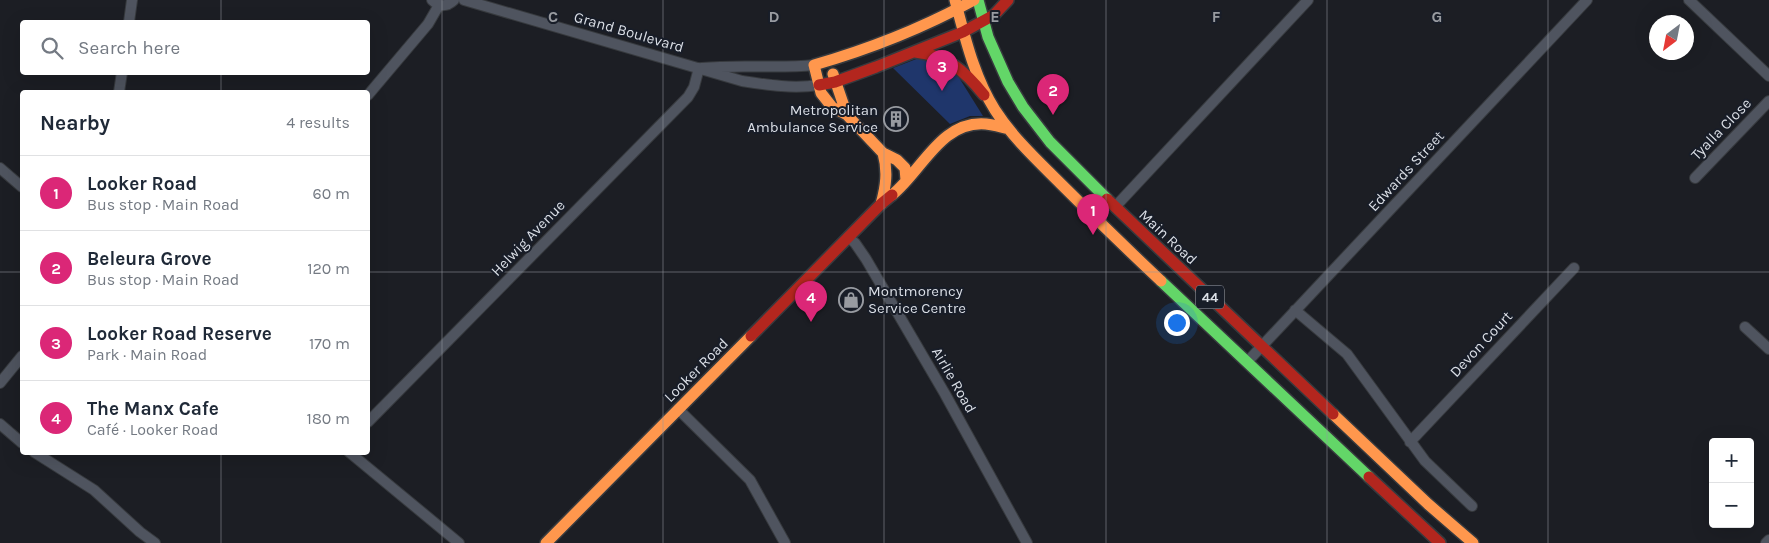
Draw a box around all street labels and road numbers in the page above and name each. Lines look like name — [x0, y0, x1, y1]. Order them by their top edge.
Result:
street label: Grand Boulevard — [572, 8, 686, 56]
street label: Tyalla Close — [1687, 94, 1755, 164]
street label: Edwards Street — [1364, 127, 1448, 215]
street label: Helwig Avenue — [487, 196, 569, 280]
street label: Main Road — [1135, 206, 1201, 268]
road number: 44 — [1196, 286, 1224, 308]
street label: Devon Court — [1446, 307, 1516, 381]
street label: Looker Road — [660, 334, 732, 406]
street label: Airlie Road — [928, 344, 980, 416]

